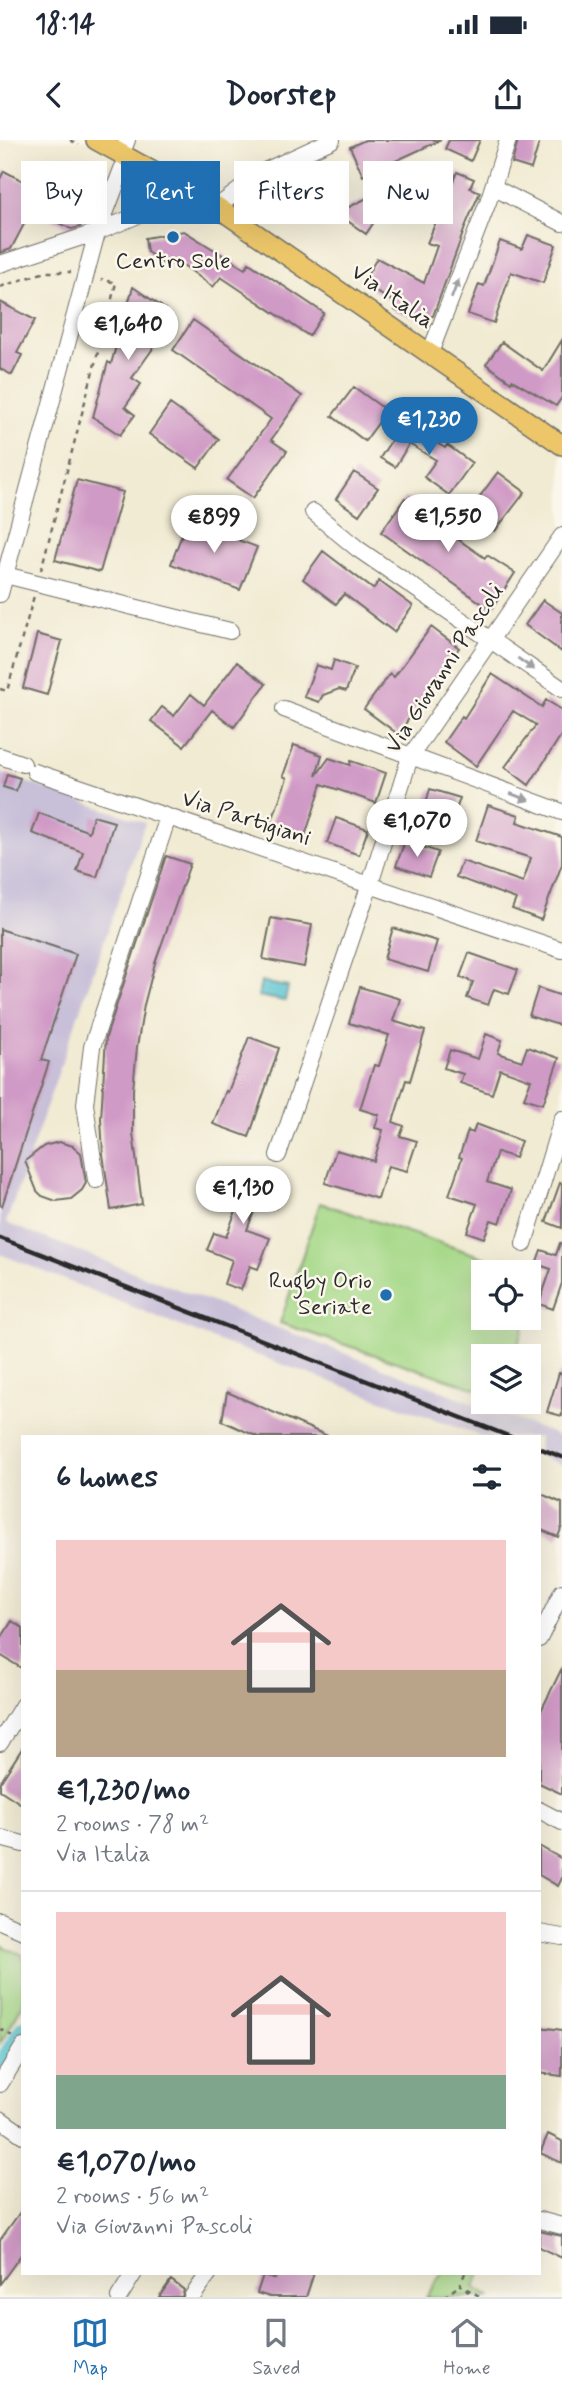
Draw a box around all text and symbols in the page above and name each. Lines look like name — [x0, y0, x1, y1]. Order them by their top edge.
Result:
text: 18:14 — [35, 8, 95, 42]
text: Doorstep — [225, 74, 337, 116]
icon: back — [35, 76, 73, 114]
icon: share — [489, 76, 527, 114]
chip: Buy — [21, 161, 107, 224]
chip: Rent — [121, 161, 220, 224]
chip: Filters — [234, 161, 349, 224]
chip: New — [363, 161, 453, 224]
marker: Centro Sole — [165, 229, 181, 245]
place label: Centro Sole — [115, 247, 231, 277]
street label: Via Italia — [345, 258, 439, 336]
one-way arrow — [449, 278, 460, 299]
pin: €1,640 — [71, 302, 185, 362]
text: €1,640 — [93, 310, 163, 340]
pin: €1,230 — [372, 398, 486, 457]
text: €1,230 — [397, 405, 461, 435]
pin: €1,550 — [391, 494, 505, 554]
pin: €899 — [173, 496, 255, 555]
text: €1,550 — [414, 502, 482, 532]
text: €899 — [187, 503, 241, 533]
street label: Via Giovanni Pascoli — [379, 578, 511, 760]
one-way arrow — [517, 657, 535, 671]
street label: Via Partigiani — [178, 784, 314, 854]
one-way arrow — [510, 792, 531, 803]
pin: €1,070 — [360, 800, 474, 859]
text: €1,070 — [382, 807, 452, 837]
pin: €1,130 — [186, 1166, 300, 1226]
text: €1,130 — [212, 1174, 274, 1204]
map controls — [471, 1260, 541, 1414]
button: locate — [471, 1260, 541, 1330]
place label: Rugby Orio Seriate — [269, 1267, 372, 1323]
marker: Rugby Orio Seriate — [378, 1287, 394, 1303]
button: layers — [471, 1344, 541, 1414]
text: 6 homes — [56, 1458, 158, 1497]
icon: filters — [468, 1458, 506, 1496]
icon: home — [218, 1585, 344, 1711]
text: €1,230/mo — [56, 1771, 190, 1810]
text: 2 rooms · 78 m² — [56, 1810, 209, 1840]
text: Via Italia — [56, 1840, 151, 1870]
icon: home — [218, 1957, 344, 2083]
text: €1,070/mo — [56, 2143, 196, 2182]
text: 2 rooms · 56 m² — [56, 2182, 209, 2212]
text: Via Giovanni Pascoli — [56, 2212, 253, 2242]
tab: Map — [71, 2314, 109, 2381]
tab: Saved — [252, 2314, 300, 2381]
tab: Home — [443, 2314, 491, 2381]

